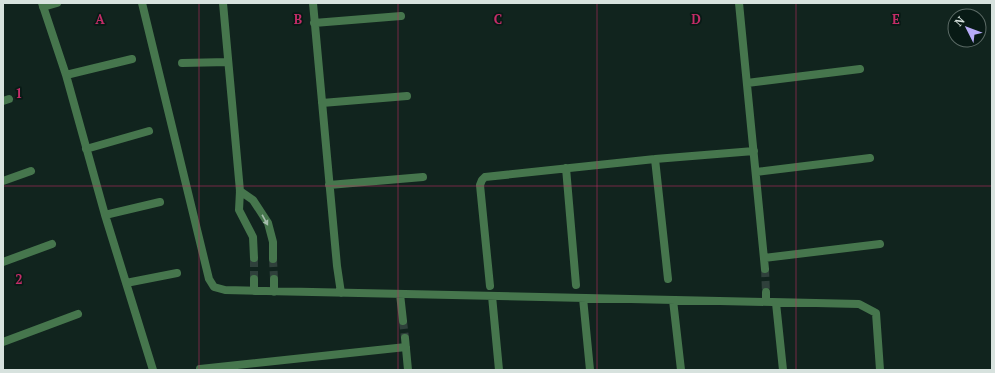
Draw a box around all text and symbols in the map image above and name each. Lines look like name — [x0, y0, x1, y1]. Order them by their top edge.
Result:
north arrow — [947, 8, 987, 48]
text: A — [95, 10, 105, 28]
text: B — [294, 10, 302, 28]
text: C — [494, 10, 502, 28]
text: D — [691, 10, 701, 28]
text: E — [892, 10, 900, 28]
text: N — [952, 13, 968, 29]
text: 1 — [15, 84, 23, 102]
one-way arrow — [262, 214, 268, 226]
text: 2 — [15, 270, 23, 288]

